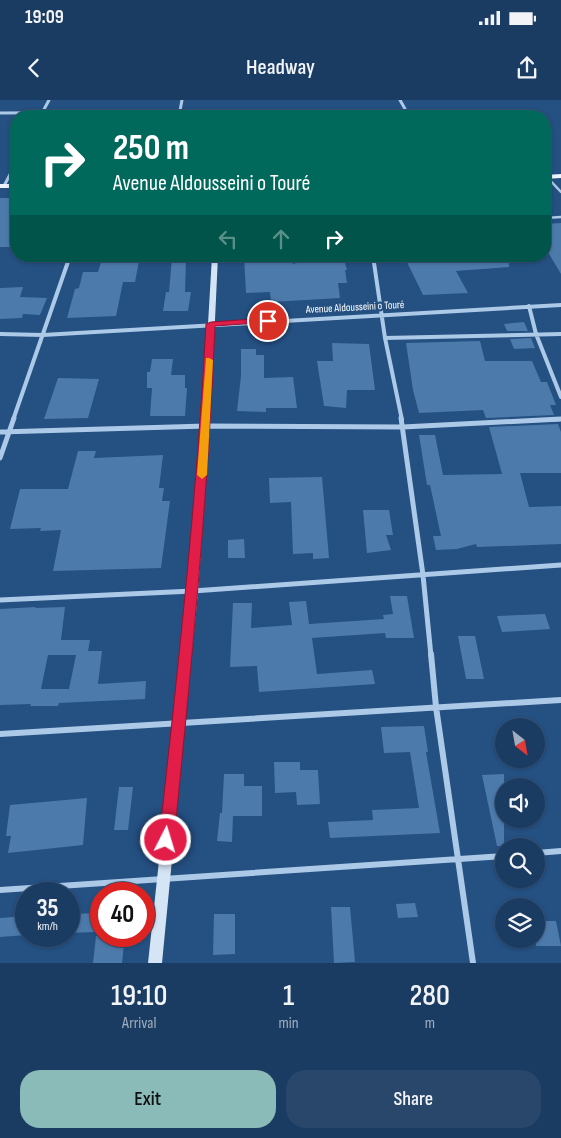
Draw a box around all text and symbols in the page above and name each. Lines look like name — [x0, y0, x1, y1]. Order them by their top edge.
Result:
text: 19:09 — [25, 6, 64, 29]
icon: back — [20, 54, 48, 82]
text: Headway — [246, 54, 315, 81]
icon: share — [513, 54, 541, 82]
text: 250 m — [113, 127, 189, 170]
icon: right — [30, 130, 95, 195]
text: Avenue Aldousseini o Touré — [113, 170, 310, 197]
icon: left — [214, 225, 242, 253]
icon: ahead — [267, 225, 295, 253]
icon: right — [320, 225, 348, 253]
street label: Avenue Aldousseini o Touré — [304, 298, 405, 316]
pin — [247, 300, 289, 342]
icon: arrive — [254, 307, 282, 335]
north arrow — [495, 718, 545, 768]
map controls — [495, 718, 545, 948]
button: sound — [495, 778, 545, 828]
position arrow — [139, 813, 191, 865]
button: search — [495, 838, 545, 888]
speed limit sign: 40 — [90, 882, 155, 947]
text: 35 — [36, 893, 59, 924]
button: layers — [495, 898, 545, 948]
text: km/h — [37, 919, 58, 934]
text: 19:10 — [111, 978, 167, 1014]
text: 1 — [283, 978, 294, 1014]
text: 280 — [410, 978, 450, 1014]
text: Arrival — [122, 1014, 156, 1033]
text: min — [278, 1014, 299, 1033]
text: m — [425, 1014, 435, 1033]
button: Exit — [20, 1070, 276, 1128]
button: Share — [286, 1070, 541, 1128]

